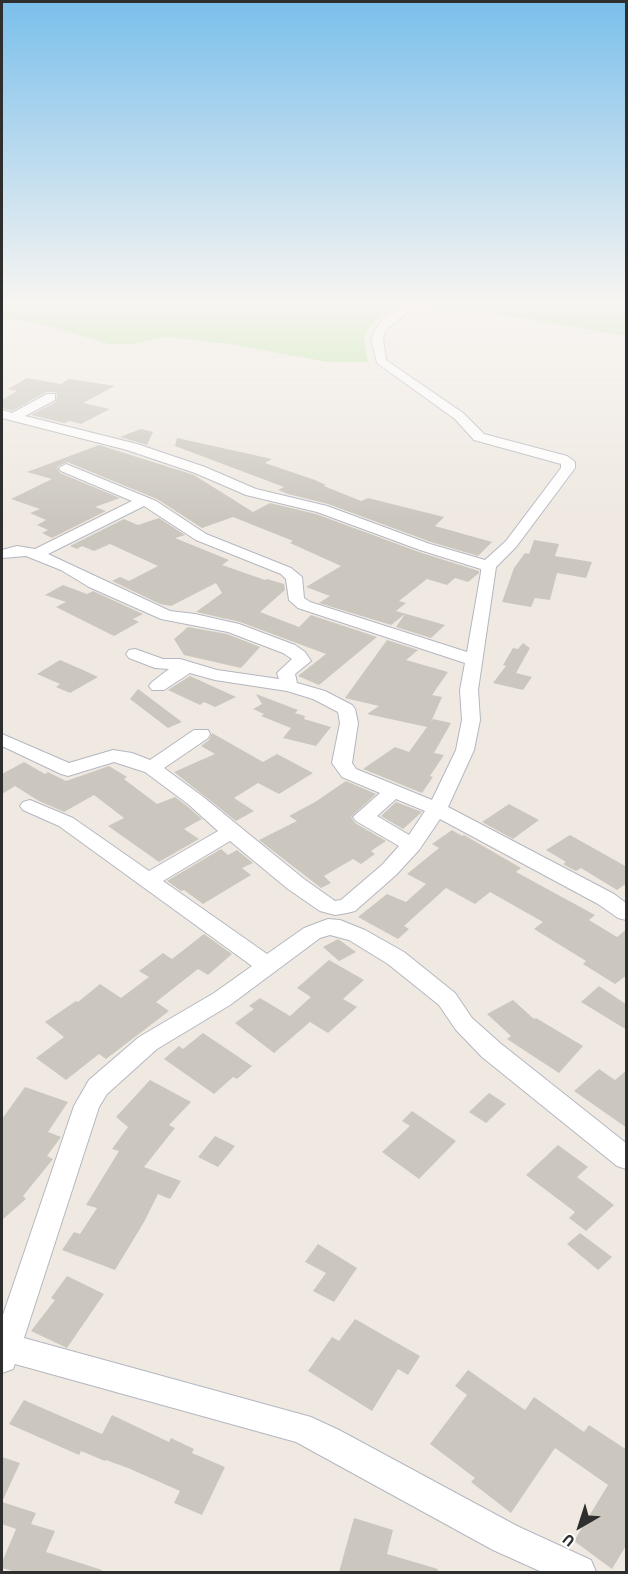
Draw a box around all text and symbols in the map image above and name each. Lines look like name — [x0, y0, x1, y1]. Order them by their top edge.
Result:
north arrow — [550, 1496, 610, 1556]
text: U — [558, 1528, 580, 1552]

